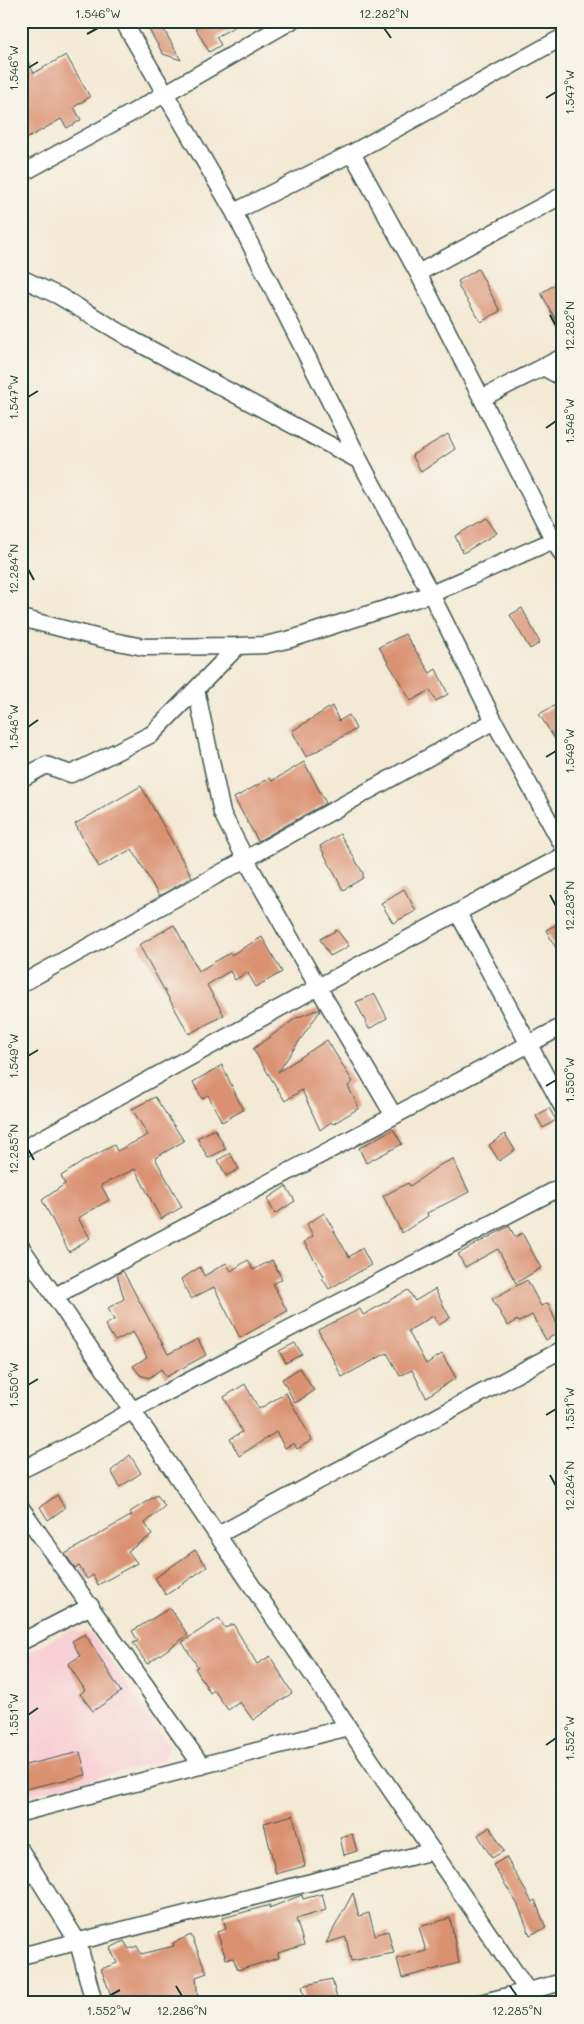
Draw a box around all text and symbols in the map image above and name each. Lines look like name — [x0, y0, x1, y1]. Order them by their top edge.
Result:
text: 1.546°W — [75, 5, 121, 21]
text: 12.282°N — [359, 5, 409, 21]
text: 1.546°W — [5, 45, 21, 91]
text: 1.547°W — [561, 70, 577, 114]
text: 12.282°N — [561, 301, 577, 351]
text: 1.547°W — [5, 375, 21, 419]
text: 1.548°W — [561, 398, 577, 444]
text: 12.284°N — [5, 544, 21, 594]
text: 1.548°W — [5, 704, 21, 750]
text: 1.549°W — [561, 728, 577, 774]
text: 12.283°N — [561, 881, 577, 931]
text: 1.549°W — [5, 1033, 21, 1079]
text: 1.550°W — [561, 1057, 577, 1103]
text: 12.285°N — [5, 1124, 21, 1174]
text: 1.550°W — [5, 1362, 21, 1408]
text: 1.551°W — [561, 1387, 577, 1431]
text: 12.284°N — [561, 1461, 577, 1511]
text: 1.551°W — [5, 1693, 21, 1737]
text: 1.552°W — [561, 1716, 577, 1760]
text: 1.552°W — [87, 2002, 131, 2018]
text: 12.286°N — [157, 2002, 207, 2018]
text: 12.285°N — [492, 2002, 542, 2018]

